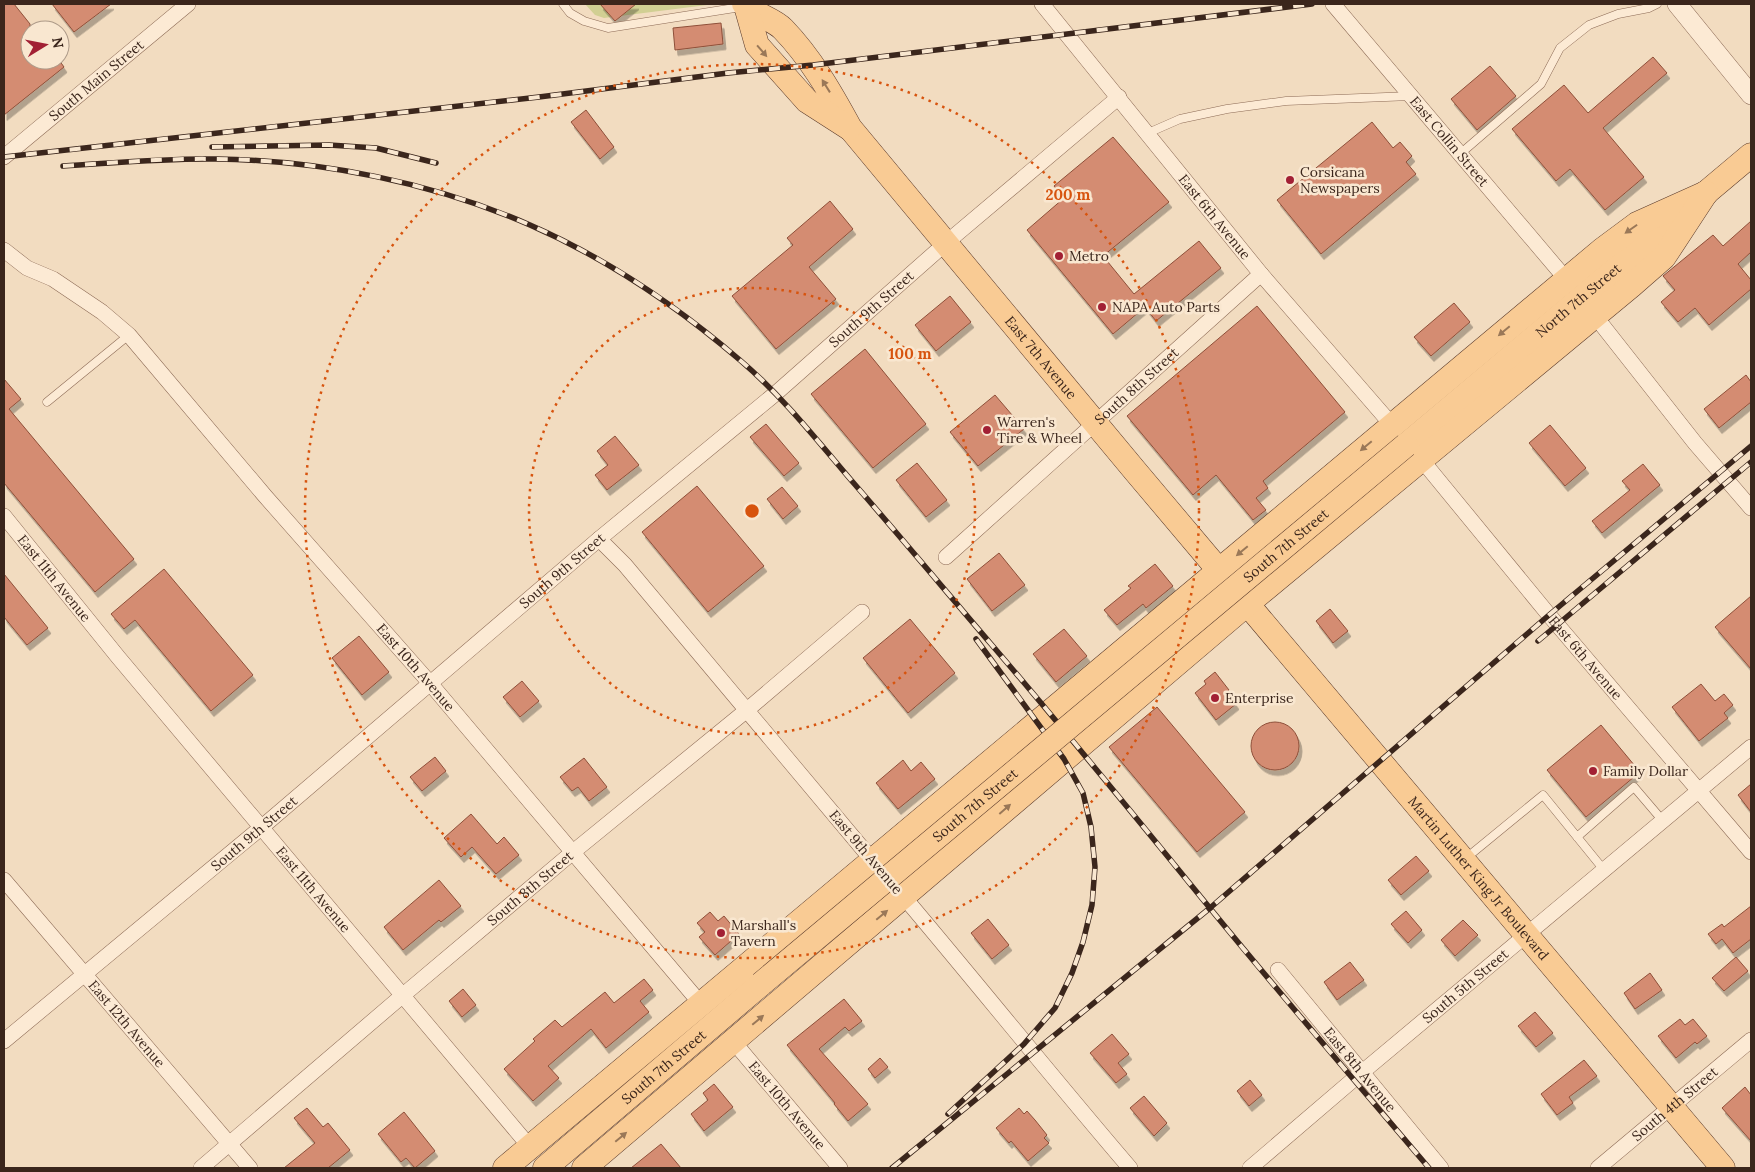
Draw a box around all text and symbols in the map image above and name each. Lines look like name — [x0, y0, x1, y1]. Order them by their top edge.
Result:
north arrow — [20, 20, 70, 70]
street label: South Main Street — [45, 35, 148, 125]
text: N — [48, 36, 68, 50]
one-way arrow — [757, 45, 768, 58]
one-way arrow — [822, 79, 831, 92]
street label: East Collin Street — [1406, 92, 1493, 191]
place label: Corsicana Newspapers — [1300, 163, 1380, 197]
street label: East 6th Avenue — [1175, 170, 1255, 263]
marker: Corsicana Newspapers — [1284, 174, 1296, 186]
text: 200 m — [1046, 185, 1091, 204]
one-way arrow — [1624, 224, 1638, 234]
place label: Metro — [1069, 247, 1109, 265]
marker: Metro — [1053, 250, 1065, 262]
street label: North 7th Street — [1532, 259, 1625, 341]
street label: South 9th Street — [825, 266, 918, 351]
place label: NAPA Auto Parts — [1112, 298, 1220, 316]
marker: NAPA Auto Parts — [1096, 301, 1108, 313]
street label: East 7th Avenue — [1001, 312, 1081, 403]
one-way arrow — [1498, 325, 1511, 336]
street label: South 8th Street — [1091, 343, 1183, 428]
text: 100 m — [889, 344, 932, 363]
place label: Warren's Tire & Wheel — [997, 413, 1082, 447]
marker: Warren's Tire & Wheel — [981, 424, 993, 436]
one-way arrow — [1360, 441, 1373, 452]
centre of rings — [743, 502, 761, 520]
street label: South 7th Street — [1240, 504, 1333, 586]
street label: South 9th Street — [515, 528, 609, 612]
street label: East 11th Avenue — [14, 531, 95, 626]
one-way arrow — [1235, 545, 1248, 556]
street label: East 6th Avenue — [1545, 612, 1627, 704]
street label: East 10th Avenue — [373, 620, 459, 715]
place label: Enterprise — [1225, 689, 1294, 707]
marker: Enterprise — [1209, 692, 1221, 704]
place label: Family Dollar — [1603, 762, 1688, 780]
street label: South 7th Street — [929, 764, 1022, 846]
marker: Family Dollar — [1587, 765, 1599, 777]
street label: South 9th Street — [207, 792, 301, 875]
street label: Martin Luther King Jr Boulevard — [1404, 792, 1553, 964]
one-way arrow — [999, 804, 1012, 815]
street label: East 9th Avenue — [825, 806, 907, 898]
street label: East 11th Avenue — [272, 843, 355, 936]
street label: South 8th Street — [483, 846, 577, 930]
one-way arrow — [875, 909, 887, 921]
place label: Marshall's Tavern — [731, 916, 796, 950]
marker: Marshall's Tavern — [715, 927, 727, 939]
street label: South 5th Street — [1419, 944, 1513, 1027]
street label: East 12th Avenue — [84, 976, 169, 1071]
one-way arrow — [751, 1015, 764, 1026]
street label: East 8th Avenue — [1320, 1024, 1400, 1116]
street label: South 7th Street — [618, 1025, 710, 1108]
street label: East 10th Avenue — [745, 1057, 830, 1154]
street label: South 4th Street — [1628, 1062, 1722, 1145]
one-way arrow — [614, 1131, 627, 1142]

